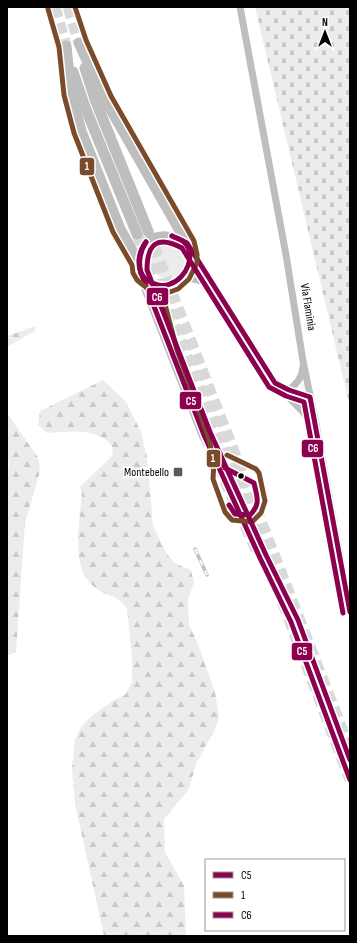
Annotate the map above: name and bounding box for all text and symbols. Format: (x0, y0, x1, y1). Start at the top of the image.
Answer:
north arrow (305, 12, 345, 52)
text: N (322, 16, 328, 29)
line badge: 1 (79, 157, 95, 176)
text: 1 (85, 160, 90, 173)
street label: Via Flaminia (297, 282, 319, 332)
line badge: C6 (146, 287, 169, 306)
text: C6 (152, 291, 162, 304)
line badge: C5 (179, 391, 202, 410)
text: C5 (186, 395, 196, 408)
line badge: C6 (301, 439, 324, 458)
text: C6 (308, 442, 318, 455)
line badge: 1 (206, 449, 221, 468)
text: 1 (211, 452, 216, 465)
place label: Montebello (124, 465, 169, 480)
marker: Montebello (172, 466, 184, 478)
unlabelled marker (236, 471, 246, 481)
line badge: C5 (291, 642, 313, 661)
text: C5 (297, 645, 307, 658)
legend (205, 859, 345, 931)
text: C5 (241, 868, 252, 883)
text: 1 (241, 888, 246, 903)
text: C6 (241, 908, 252, 923)

